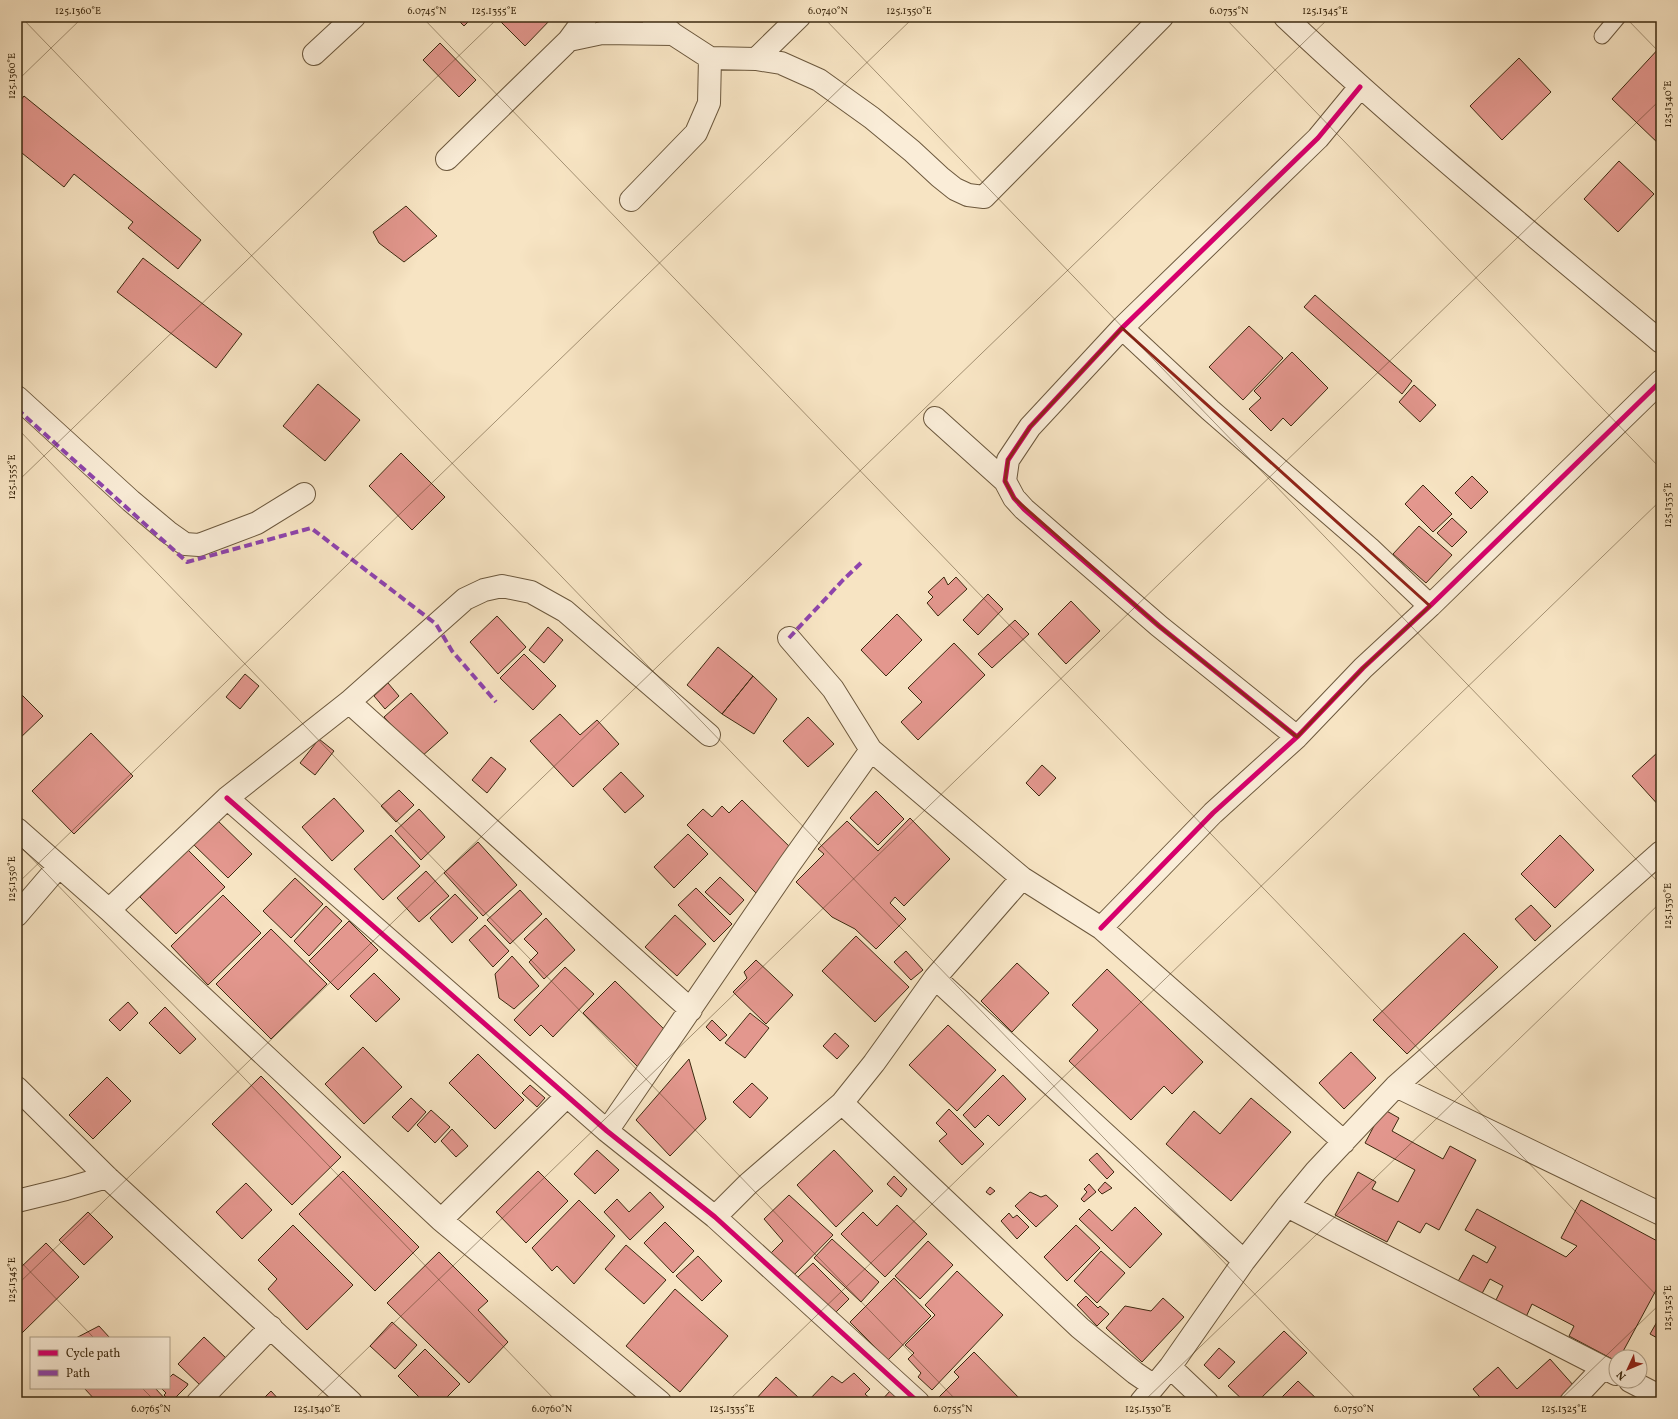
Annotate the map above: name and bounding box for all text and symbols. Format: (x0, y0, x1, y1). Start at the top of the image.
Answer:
text: 125.1360°E (55, 4, 101, 18)
text: 6.0745°N (408, 4, 447, 18)
text: 125.1355°E (472, 4, 516, 18)
text: 6.0740°N (808, 4, 849, 18)
text: 125.1350°E (886, 4, 932, 18)
text: 6.0735°N (1209, 4, 1249, 18)
text: 125.1345°E (1302, 4, 1348, 18)
text: 125.1360°E (5, 53, 19, 99)
text: 125.1340°E (1661, 81, 1675, 127)
text: 125.1355°E (5, 455, 19, 499)
text: 125.1335°E (1661, 482, 1675, 528)
text: 125.1350°E (5, 856, 19, 902)
text: 125.1330°E (1661, 883, 1675, 929)
text: 125.1345°E (5, 1257, 19, 1303)
text: 125.1325°E (1661, 1285, 1675, 1331)
legend (30, 1337, 170, 1389)
text: Cycle path (66, 1346, 121, 1362)
north arrow (1608, 1349, 1648, 1389)
text: Path (66, 1366, 90, 1382)
text: N (1614, 1367, 1630, 1383)
text: 6.0765°N (131, 1402, 171, 1416)
text: 125.1340°E (294, 1402, 340, 1416)
text: 6.0760°N (532, 1402, 573, 1416)
text: 125.1335°E (709, 1402, 755, 1416)
text: 6.0755°N (933, 1402, 973, 1416)
text: 125.1330°E (1125, 1402, 1171, 1416)
text: 6.0750°N (1334, 1402, 1375, 1416)
text: 125.1325°E (1541, 1402, 1587, 1416)

